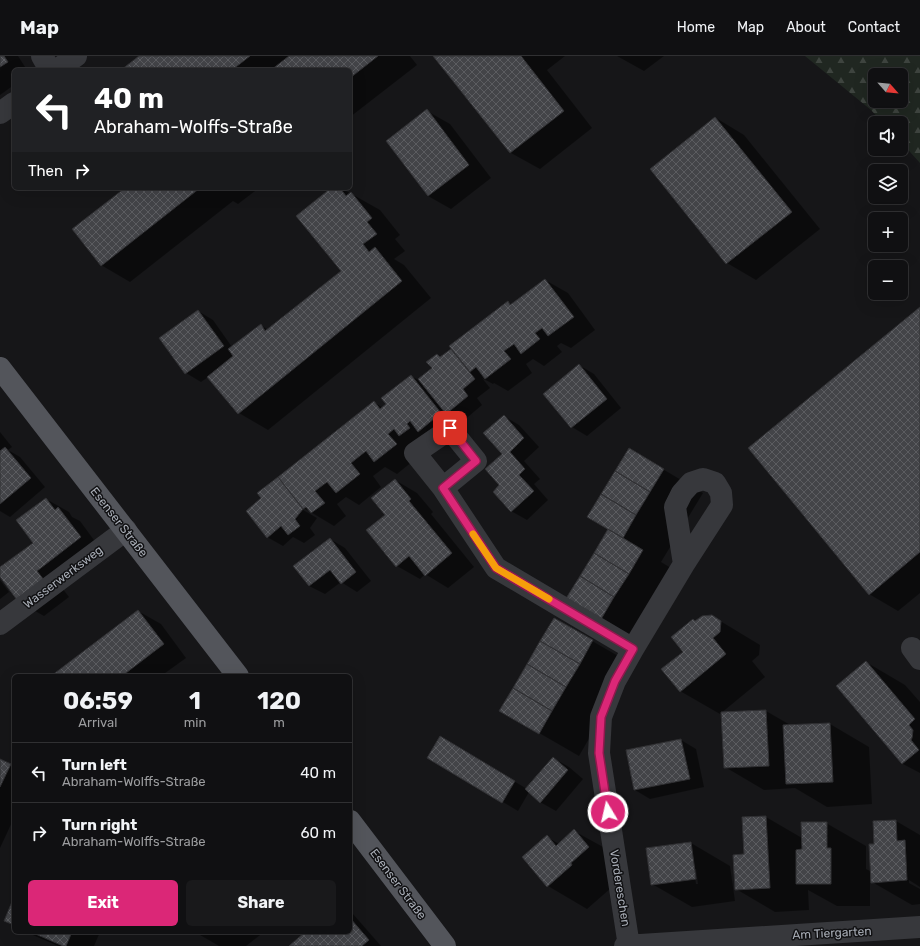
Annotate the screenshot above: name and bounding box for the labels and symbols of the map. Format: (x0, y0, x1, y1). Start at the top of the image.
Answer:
north arrow (868, 68, 908, 108)
pin (433, 411, 467, 445)
street label: Esenser Straße (87, 484, 151, 560)
street label: Wasserwerksweg (21, 543, 105, 611)
position arrow (587, 791, 629, 833)
street label: Esenser Straße (367, 846, 429, 922)
street label: Vordereschen (607, 849, 633, 927)
street label: Am Tiergarten (792, 924, 872, 942)

